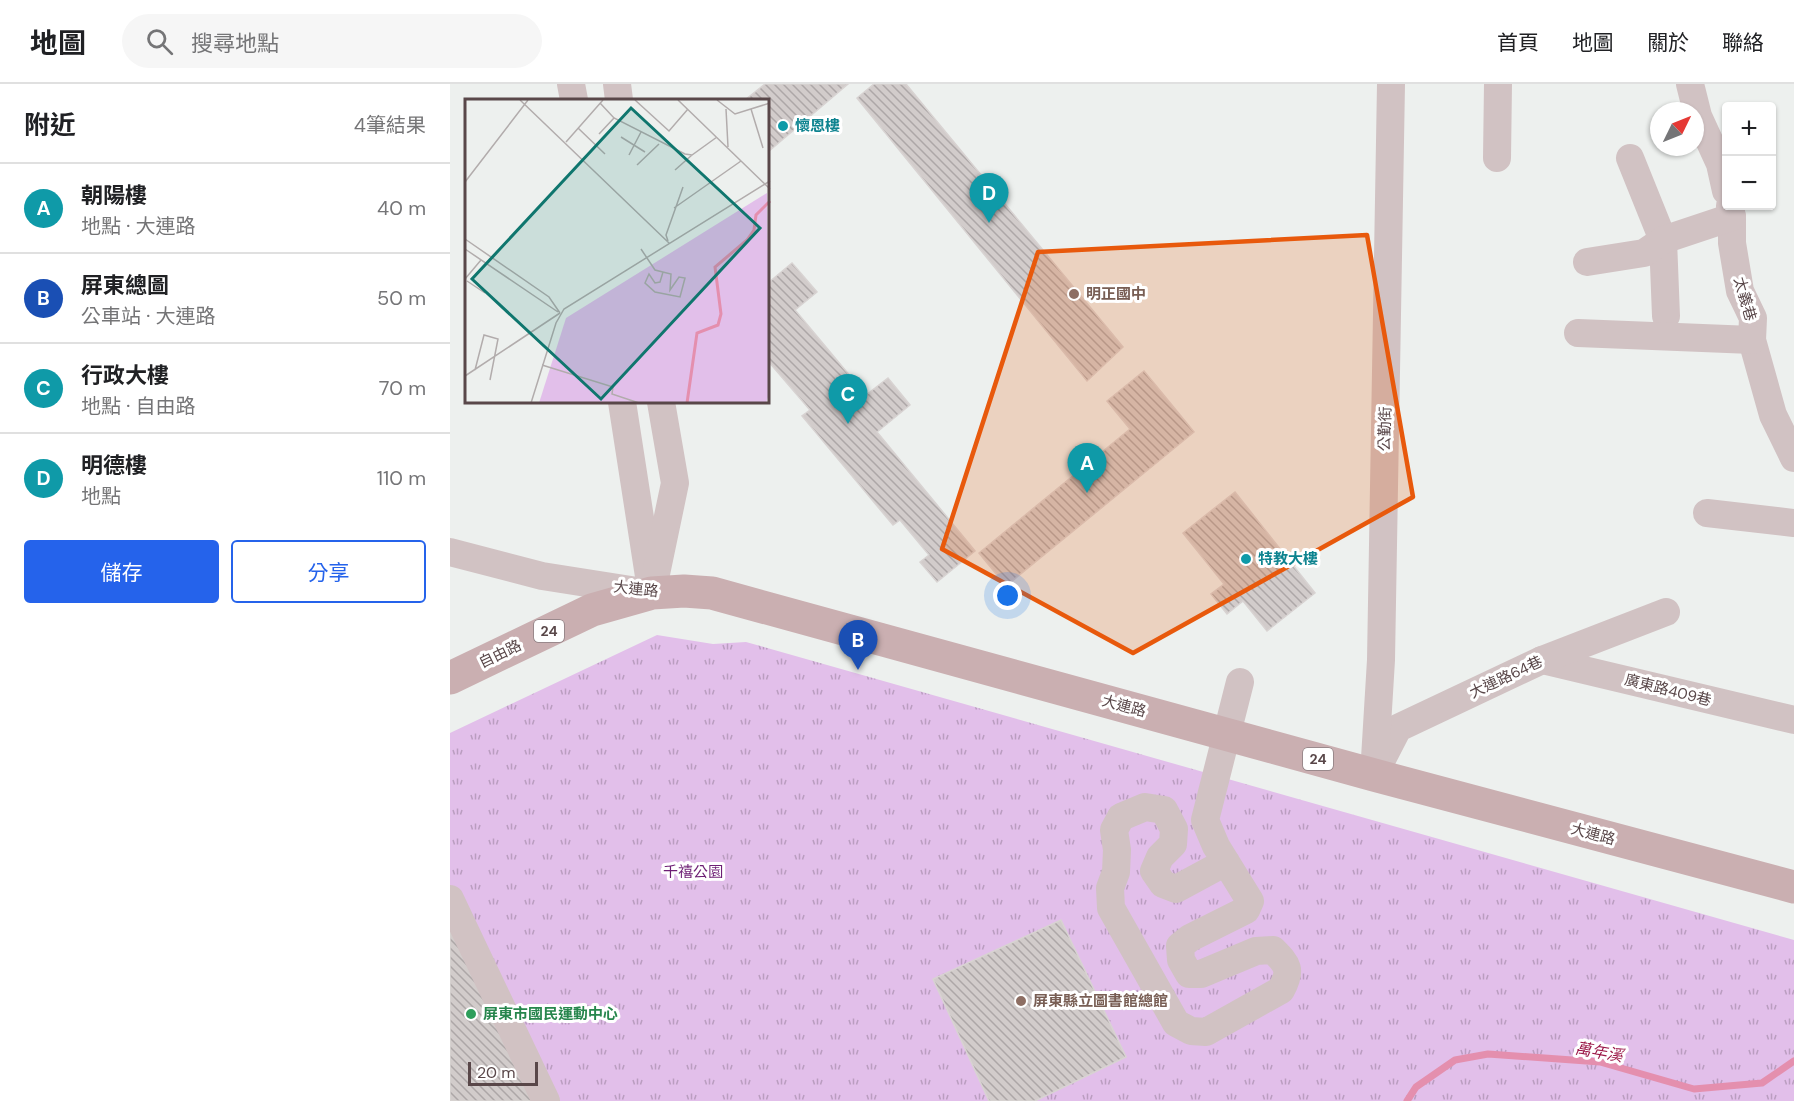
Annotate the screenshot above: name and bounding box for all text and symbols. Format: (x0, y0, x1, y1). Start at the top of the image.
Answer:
search box (122, 14, 542, 68)
text: 地圖 (30, 25, 86, 62)
icon: search (143, 25, 176, 58)
text: 搜尋地點 (191, 29, 279, 58)
text: 首頁 (1497, 29, 1539, 57)
text: 地圖 (1572, 29, 1614, 57)
text: 關於 (1647, 29, 1689, 57)
text: 聯絡 (1722, 29, 1764, 57)
inset map (465, 99, 770, 404)
north arrow (1650, 102, 1704, 156)
map controls (1722, 102, 1776, 210)
button: + (1722, 102, 1776, 156)
text: 附近 (24, 108, 76, 142)
text: 4筆結果 (354, 112, 426, 138)
place label: 懷恩樓 (795, 116, 840, 136)
marker: 懷恩樓 (776, 119, 790, 133)
button: − (1722, 156, 1776, 210)
pin: D (970, 174, 1008, 223)
text: 朝陽樓 (81, 181, 147, 210)
text: A (36, 195, 51, 221)
text: 40 m (377, 195, 426, 221)
text: 地點 · 大連路 (81, 213, 196, 239)
text: 屏東總圖 (81, 271, 169, 300)
street label: 太義巷 (1729, 275, 1761, 323)
place label: 明正國中 (1086, 284, 1146, 304)
text: B (37, 285, 50, 311)
text: 50 m (377, 285, 426, 311)
marker: 明正國中 (1067, 287, 1081, 301)
text: 公車站 · 大連路 (81, 303, 216, 329)
text: 行政大樓 (81, 361, 169, 390)
pin: C (828, 374, 868, 424)
text: C (36, 375, 51, 401)
text: 70 m (379, 375, 426, 401)
text: 地點 · 自由路 (81, 393, 196, 419)
street label: 公勤街 (1375, 406, 1395, 452)
pin: A (1068, 444, 1106, 493)
text: 明德樓 (81, 451, 147, 480)
text: D (36, 465, 51, 491)
text: 110 m (377, 465, 426, 491)
text: 地點 (81, 483, 121, 509)
button: 儲存 (24, 540, 219, 603)
button: 分享 (231, 540, 426, 603)
place label: 特教大樓 (1258, 549, 1318, 569)
marker: 特教大樓 (1239, 552, 1253, 566)
street label: 大連路 (613, 577, 659, 601)
your location (993, 581, 1022, 610)
road number: 24 (534, 620, 564, 642)
pin: B (838, 620, 878, 670)
street label: 自由路 (475, 635, 525, 673)
street label: 大連路64巷 (1466, 651, 1546, 703)
street label: 廣東路409巷 (1623, 670, 1713, 710)
street label: 大連路 (1100, 691, 1148, 721)
road number: 24 (1303, 748, 1333, 770)
street label: 大連路 (1569, 819, 1617, 849)
park label: 千禧公園 (663, 862, 723, 882)
place label: 屏東縣立圖書館總館 (1033, 991, 1168, 1011)
marker: 屏東縣立圖書館總館 (1014, 994, 1028, 1008)
place label: 屏東市國民運動中心 (483, 1004, 618, 1024)
marker: 屏東市國民運動中心 (464, 1007, 478, 1021)
water label: 萬年溪 (1574, 1037, 1626, 1067)
scale bar (468, 1059, 538, 1086)
text: 20 m (477, 1062, 516, 1083)

